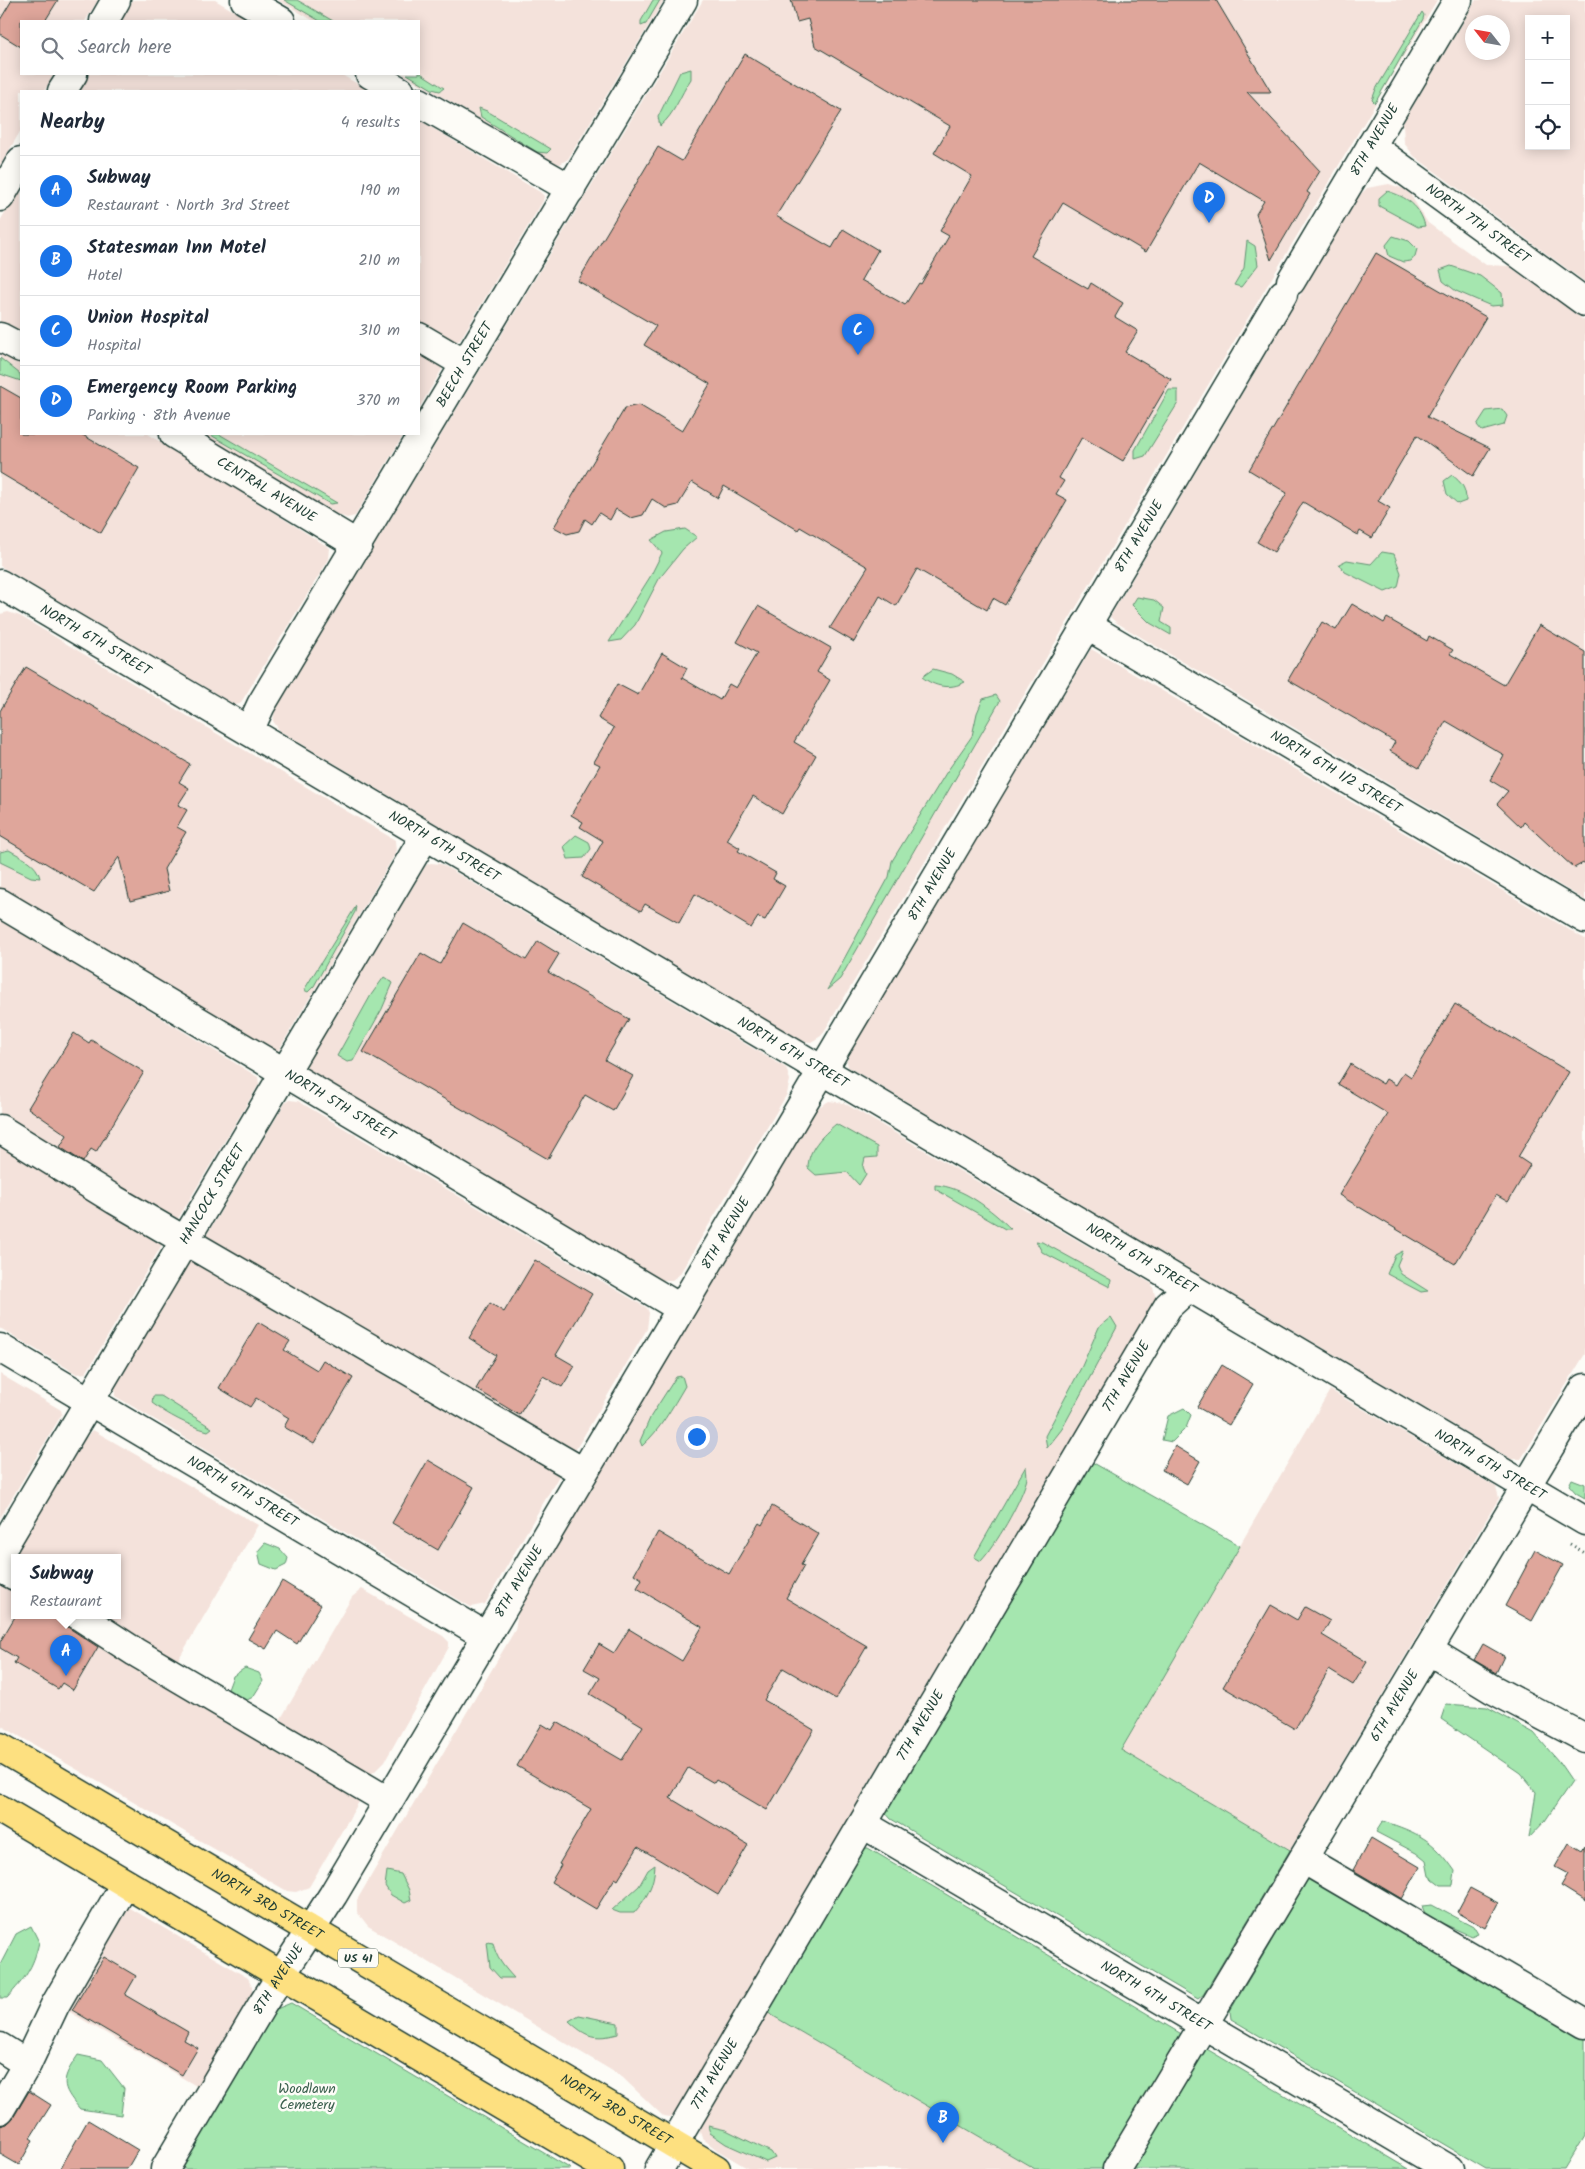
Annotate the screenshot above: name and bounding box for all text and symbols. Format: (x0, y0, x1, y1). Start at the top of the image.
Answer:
north arrow (1465, 15, 1510, 60)
map controls (1525, 15, 1570, 150)
button: + (1525, 15, 1570, 60)
search box (20, 20, 420, 75)
text: Search here (78, 33, 172, 63)
icon: search (38, 34, 66, 62)
button: − (1525, 60, 1570, 105)
street label: 8TH AVENUE (1345, 99, 1405, 181)
button: locate (1525, 105, 1570, 150)
text: Nearby (40, 106, 105, 139)
text: 4 results (341, 110, 400, 135)
text: Subway (87, 163, 151, 193)
text: A (51, 178, 61, 203)
text: 190 m (360, 178, 400, 203)
street label: NORTH 7TH STREET (1421, 178, 1536, 270)
pin: D (1193, 182, 1225, 223)
text: Restaurant · North 3rd Street (87, 193, 290, 218)
text: Statesman Inn Motel (87, 233, 266, 263)
text: B (51, 248, 61, 273)
text: 210 m (359, 248, 400, 273)
text: Hotel (87, 263, 122, 288)
text: Union Hospital (87, 303, 209, 333)
pin: C (842, 314, 874, 355)
street label: BEECH STREET (431, 317, 499, 412)
text: C (51, 318, 61, 343)
text: 310 m (359, 318, 400, 343)
text: Hospital (87, 333, 141, 358)
text: Emergency Room Parking (87, 373, 297, 403)
text: D (51, 388, 61, 413)
text: 370 m (356, 388, 400, 413)
text: Parking · 8th Avenue (87, 403, 230, 428)
street label: CENTRAL AVENUE (212, 451, 322, 529)
street label: 8TH AVENUE (1109, 495, 1170, 577)
street label: NORTH 6TH STREET (36, 599, 157, 683)
street label: NORTH 6TH 1/2 STREET (1266, 725, 1407, 820)
street label: NORTH 6TH STREET (384, 805, 505, 889)
street label: 8TH AVENUE (902, 844, 963, 925)
street label: NORTH 6TH STREET (733, 1011, 854, 1095)
street label: NORTH 5TH STREET (281, 1064, 401, 1148)
street label: HANCOCK STREET (174, 1138, 252, 1249)
street label: 8TH AVENUE (696, 1192, 756, 1274)
street label: NORTH 6TH STREET (1082, 1217, 1203, 1301)
street label: 7TH AVENUE (1097, 1336, 1156, 1416)
street label: NORTH 6TH STREET (1430, 1423, 1551, 1507)
your location (684, 1424, 710, 1450)
street label: NORTH 4TH STREET (183, 1450, 304, 1534)
street label: 8TH AVENUE (489, 1540, 550, 1622)
popup (11, 1554, 121, 1619)
text: Subway (30, 1559, 93, 1589)
text: Restaurant (30, 1589, 102, 1614)
pin: A (50, 1635, 82, 1676)
street label: 6TH AVENUE (1364, 1665, 1425, 1746)
street label: 7TH AVENUE (891, 1685, 951, 1765)
street label: NORTH 3RD STREET (207, 1863, 329, 1947)
street label: 8TH AVENUE (247, 1939, 310, 2019)
road number: US 41 (338, 1949, 378, 1968)
street label: NORTH 4TH STREET (1096, 1955, 1217, 2039)
street label: 7TH AVENUE (685, 2034, 745, 2114)
street label: NORTH 3RD STREET (556, 2068, 677, 2152)
park label: Woodlawn Cemetery (278, 2078, 336, 2116)
pin: B (927, 2102, 959, 2143)

